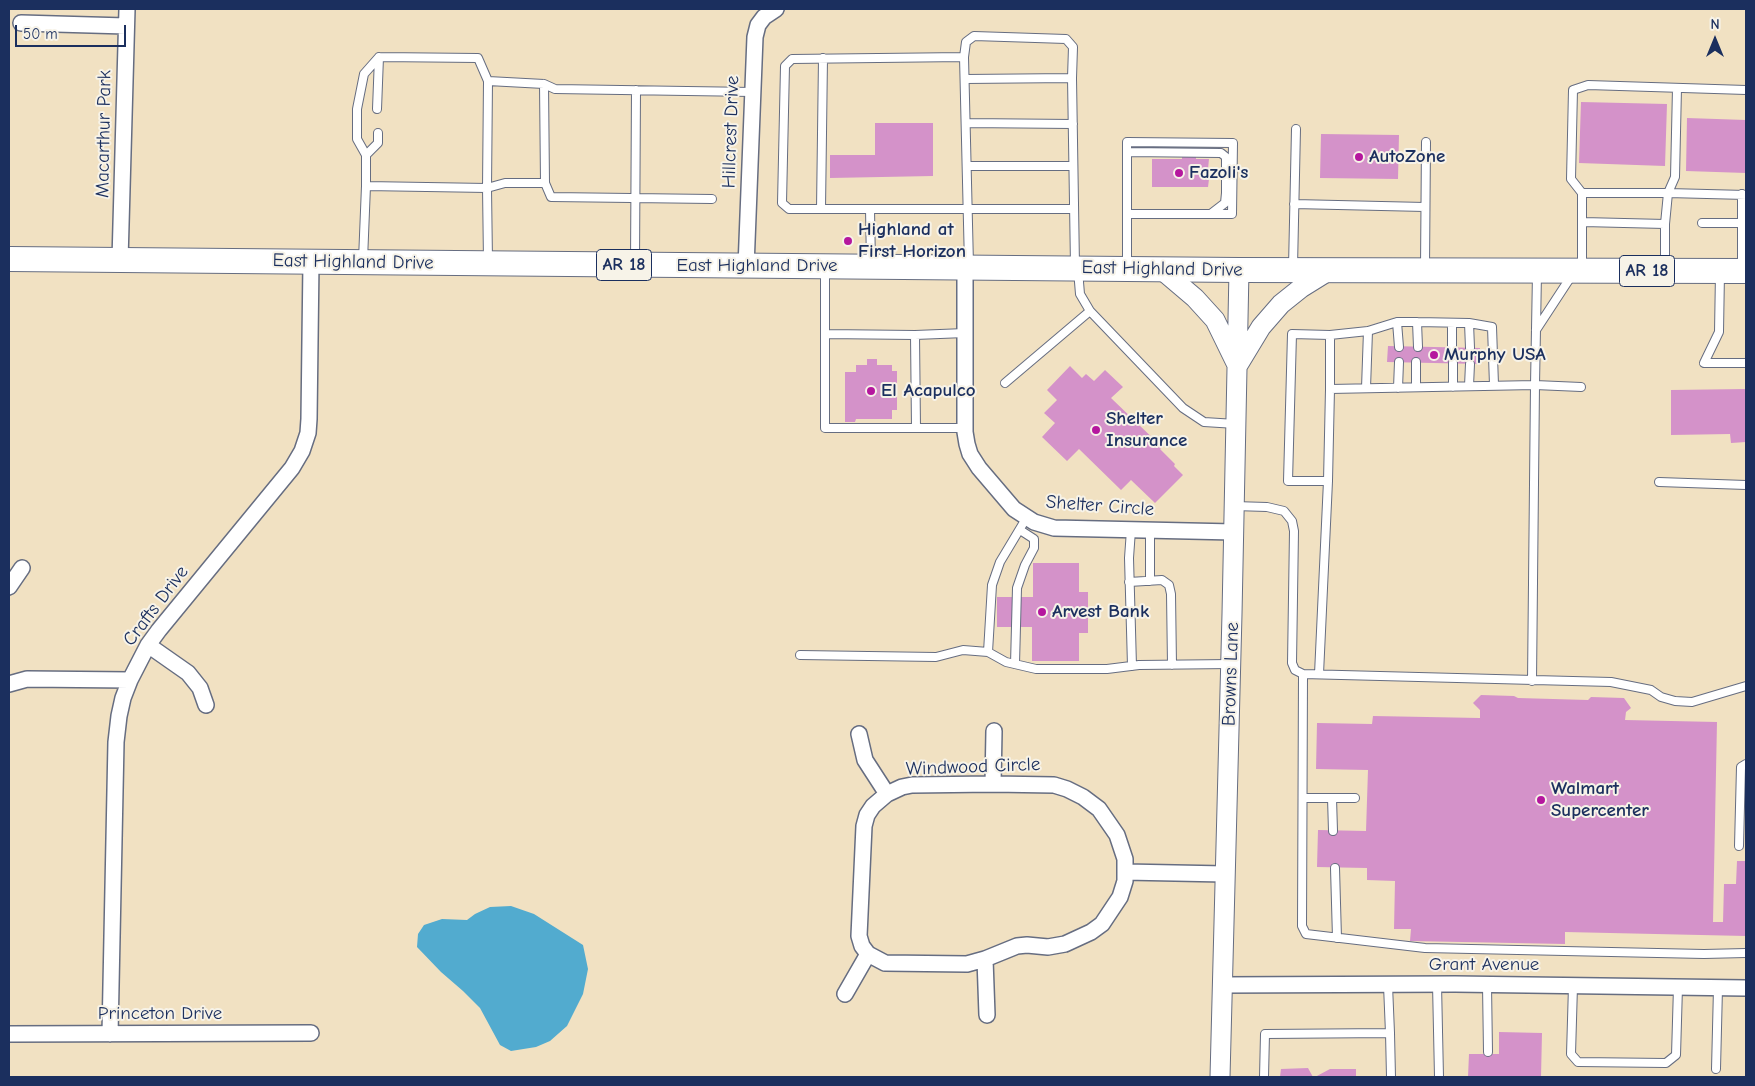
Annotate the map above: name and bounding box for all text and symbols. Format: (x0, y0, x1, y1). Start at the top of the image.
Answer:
scale bar (18, 15, 129, 47)
north arrow (1690, 15, 1740, 65)
text: N (1710, 16, 1720, 33)
text: 50 m (23, 25, 58, 43)
street label: Macarthur Park (91, 70, 117, 198)
street label: Hillcrest Drive (718, 75, 744, 189)
place label: AutoZone (1369, 146, 1445, 168)
marker: AutoZone (1353, 151, 1365, 163)
place label: Fazoli's (1189, 162, 1248, 184)
marker: Fazoli's (1173, 167, 1185, 179)
place label: Highland at First Horizon (858, 219, 966, 263)
marker: Highland at First Horizon (842, 235, 854, 247)
street label: East Highland Drive (272, 249, 434, 275)
road number: AR 18 (596, 250, 652, 280)
street label: East Highland Drive (676, 255, 838, 277)
street label: East Highland Drive (1081, 256, 1243, 282)
road number: AR 18 (1620, 256, 1674, 286)
place label: Murphy USA (1444, 344, 1546, 366)
marker: Murphy USA (1428, 349, 1440, 361)
place label: El Acapulco (881, 380, 976, 402)
marker: El Acapulco (865, 385, 877, 397)
place label: Shelter Insurance (1106, 408, 1187, 452)
marker: Shelter Insurance (1090, 424, 1102, 436)
street label: Shelter Circle (1045, 491, 1155, 521)
street label: Crafts Drive (118, 561, 194, 651)
place label: Arvest Bank (1052, 601, 1149, 623)
marker: Arvest Bank (1036, 606, 1048, 618)
street label: Browns Lane (1218, 622, 1244, 726)
street label: Windwood Circle (905, 753, 1041, 781)
place label: Walmart Supercenter (1551, 778, 1649, 822)
marker: Walmart Supercenter (1535, 794, 1547, 806)
street label: Grant Avenue (1429, 954, 1539, 976)
street label: Princeton Drive (98, 1003, 222, 1025)

